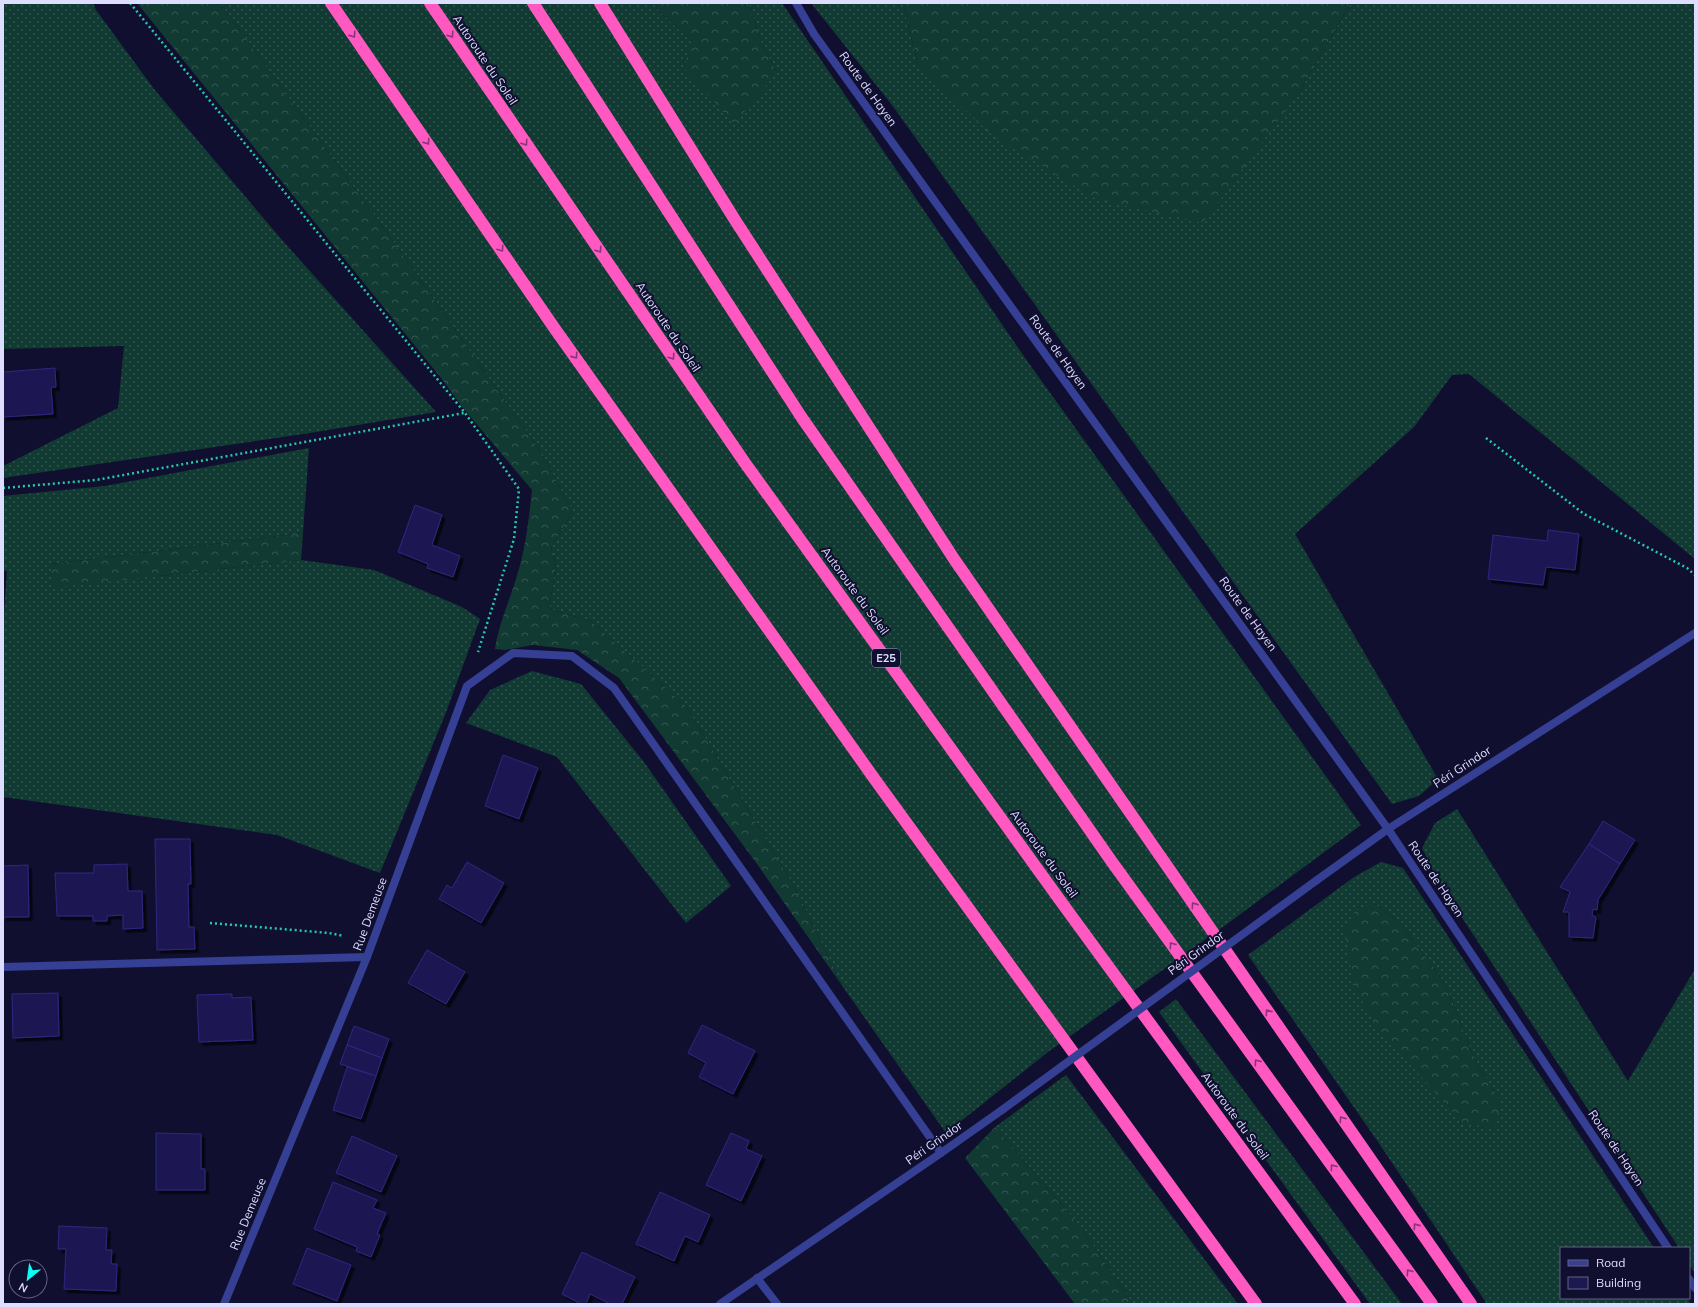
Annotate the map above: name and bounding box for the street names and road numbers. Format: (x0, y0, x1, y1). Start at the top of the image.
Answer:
street label: Autoroute du Soleil (450, 12, 521, 108)
street label: Route de Hayen (836, 48, 901, 129)
street label: Autoroute du Soleil (633, 279, 704, 375)
street label: Route de Hayen (1026, 311, 1091, 392)
street label: Autoroute du Soleil (818, 544, 892, 638)
street label: Route de Hayen (1216, 573, 1281, 654)
road number: E25 (872, 649, 900, 667)
street label: Péri Grindor (1430, 742, 1494, 791)
street label: Autoroute du Soleil (1007, 807, 1081, 901)
street label: Route de Hayen (1405, 838, 1467, 920)
street label: Rue Demeuse (349, 875, 390, 953)
street label: Péri Grindor (1165, 927, 1227, 978)
street label: Autoroute du Soleil (1198, 1069, 1272, 1163)
street label: Route de Hayen (1585, 1107, 1647, 1189)
street label: Péri Grindor (902, 1117, 966, 1168)
street label: Rue Demeuse (226, 1175, 269, 1252)

